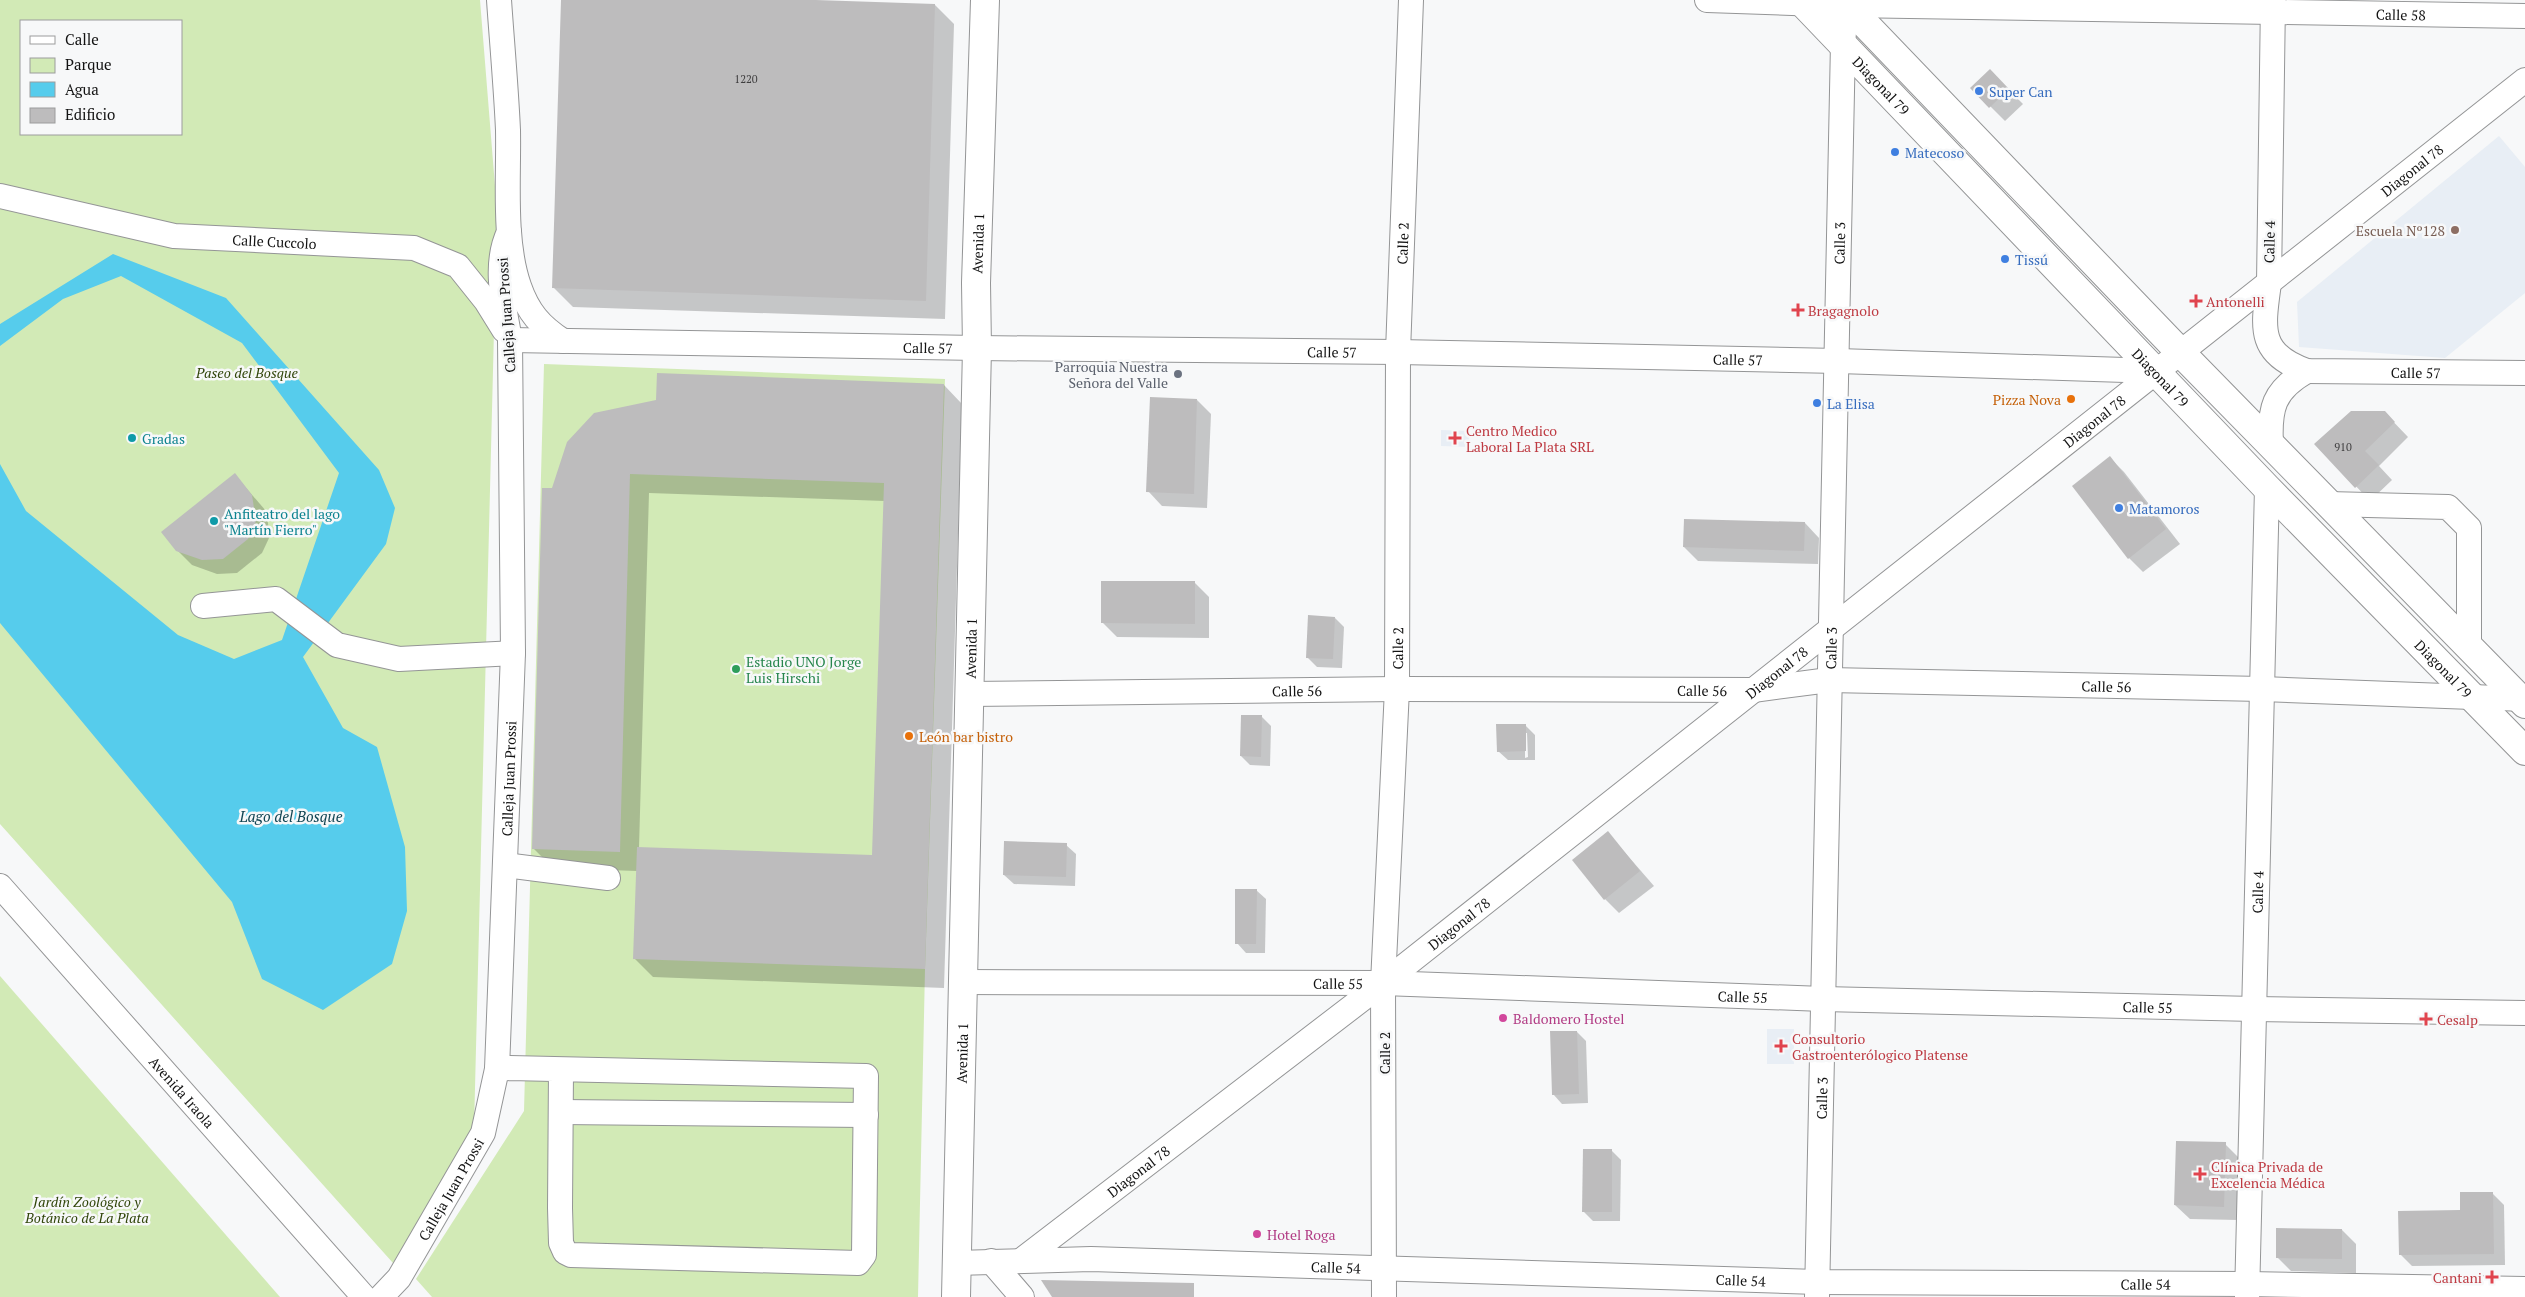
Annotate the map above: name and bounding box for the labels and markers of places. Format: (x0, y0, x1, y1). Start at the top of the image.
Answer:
place label: Super Can (1989, 82, 2053, 101)
marker: Super Can (1973, 85, 1985, 97)
place label: Matecoso (1905, 143, 1965, 162)
marker: Matecoso (1889, 146, 1901, 158)
place label: Escuela Nº128 (2356, 221, 2445, 240)
marker: Escuela Nº128 (2449, 224, 2461, 236)
place label: Tissú (2015, 250, 2048, 269)
marker: Tissú (1999, 253, 2011, 265)
place label: Antonelli (2206, 292, 2265, 311)
marker: Antonelli (2190, 295, 2202, 307)
place label: Bragagnolo (1808, 301, 1879, 320)
marker: Bragagnolo (1792, 304, 1804, 316)
place label: Parroquia Nuestra Señora del Valle (1055, 357, 1168, 392)
marker: Parroquia Nuestra Señora del Valle (1172, 368, 1184, 380)
place label: Pizza Nova (1993, 390, 2061, 409)
marker: Pizza Nova (2065, 393, 2077, 405)
place label: La Elisa (1827, 394, 1875, 413)
marker: La Elisa (1811, 397, 1823, 409)
place label: Centro Medico Laboral La Plata SRL (1466, 421, 1594, 456)
place label: Gradas (142, 429, 185, 448)
marker: Centro Medico Laboral La Plata SRL (1448, 431, 1462, 445)
marker: Gradas (126, 432, 138, 444)
place label: Matamoros (2129, 499, 2199, 518)
marker: Matamoros (2113, 502, 2125, 514)
place label: Anfiteatro del lago "Martín Fierro" (224, 504, 340, 539)
marker: Anfiteatro del lago "Martín Fierro" (208, 515, 220, 527)
place label: Estadio UNO Jorge Luis Hirschi (746, 652, 861, 687)
marker: Estadio UNO Jorge Luis Hirschi (730, 663, 742, 675)
place label: León bar bistro (919, 727, 1013, 746)
marker: León bar bistro (903, 730, 915, 742)
place label: Baldomero Hostel (1513, 1009, 1625, 1028)
place label: Cesalp (2437, 1010, 2478, 1029)
marker: Baldomero Hostel (1497, 1012, 1509, 1024)
marker: Cesalp (2419, 1012, 2433, 1026)
place label: Consultorio Gastroenterólogico Platense (1792, 1029, 1968, 1064)
marker: Consultorio Gastroenterólogico Platense (1774, 1039, 1788, 1053)
place label: Clínica Privada de Excelencia Médica (2211, 1157, 2325, 1192)
marker: Clínica Privada de Excelencia Médica (2193, 1167, 2207, 1181)
place label: Hotel Roga (1267, 1225, 1335, 1244)
marker: Hotel Roga (1251, 1228, 1263, 1240)
place label: Cantani (2433, 1268, 2482, 1287)
marker: Cantani (2486, 1271, 2498, 1283)

